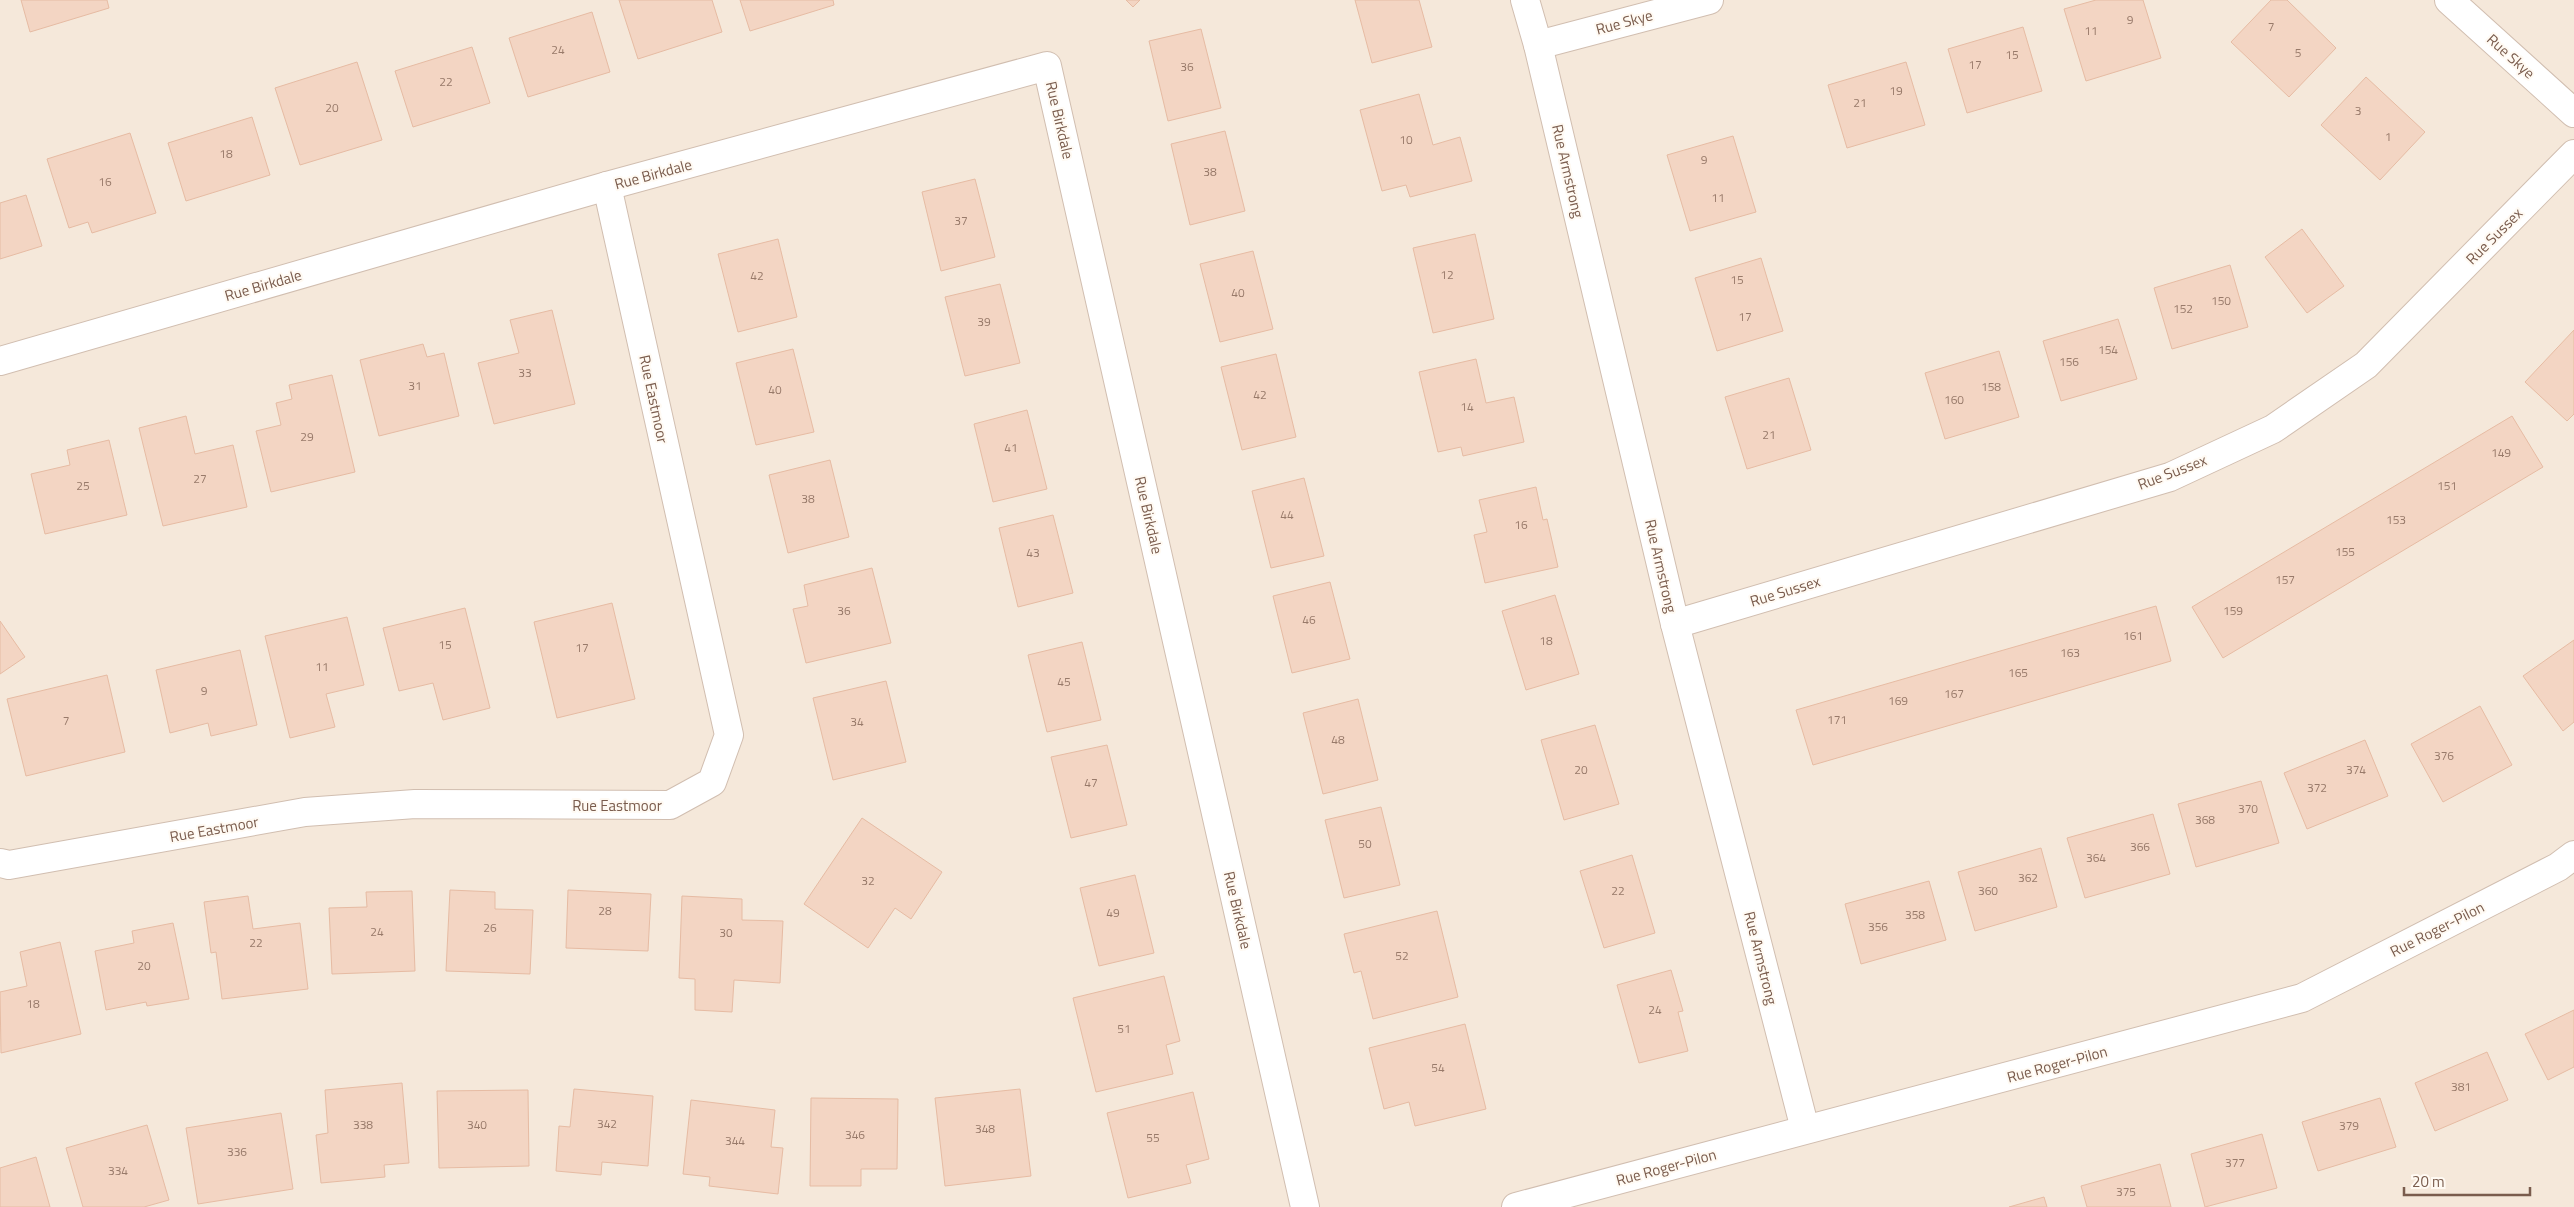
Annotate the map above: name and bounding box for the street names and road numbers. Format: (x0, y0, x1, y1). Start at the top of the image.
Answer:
street label: Rue Skye (1593, 3, 1655, 41)
street label: Rue Skye (2482, 28, 2540, 84)
street label: Rue Birkdale (1040, 79, 1080, 161)
street label: Rue Armstrong (1546, 122, 1590, 220)
street label: Rue Birkdale (612, 153, 694, 195)
street label: Rue Sussex (2460, 202, 2528, 270)
street label: Rue Birkdale (222, 263, 304, 307)
street label: Rue Eastmoor (633, 353, 675, 445)
street label: Rue Sussex (2134, 448, 2210, 496)
street label: Rue Birkdale (1129, 474, 1169, 556)
street label: Rue Armstrong (1639, 517, 1683, 615)
street label: Rue Sussex (1747, 569, 1823, 613)
street label: Rue Eastmoor (572, 794, 662, 817)
street label: Rue Eastmoor (168, 810, 260, 848)
street label: Rue Birkdale (1218, 869, 1258, 951)
street label: Rue Roger-Pilon (2386, 895, 2488, 963)
street label: Rue Armstrong (1738, 909, 1784, 1007)
street label: Rue Roger-Pilon (2004, 1040, 2110, 1088)
street label: Rue Roger-Pilon (1613, 1143, 1719, 1191)

